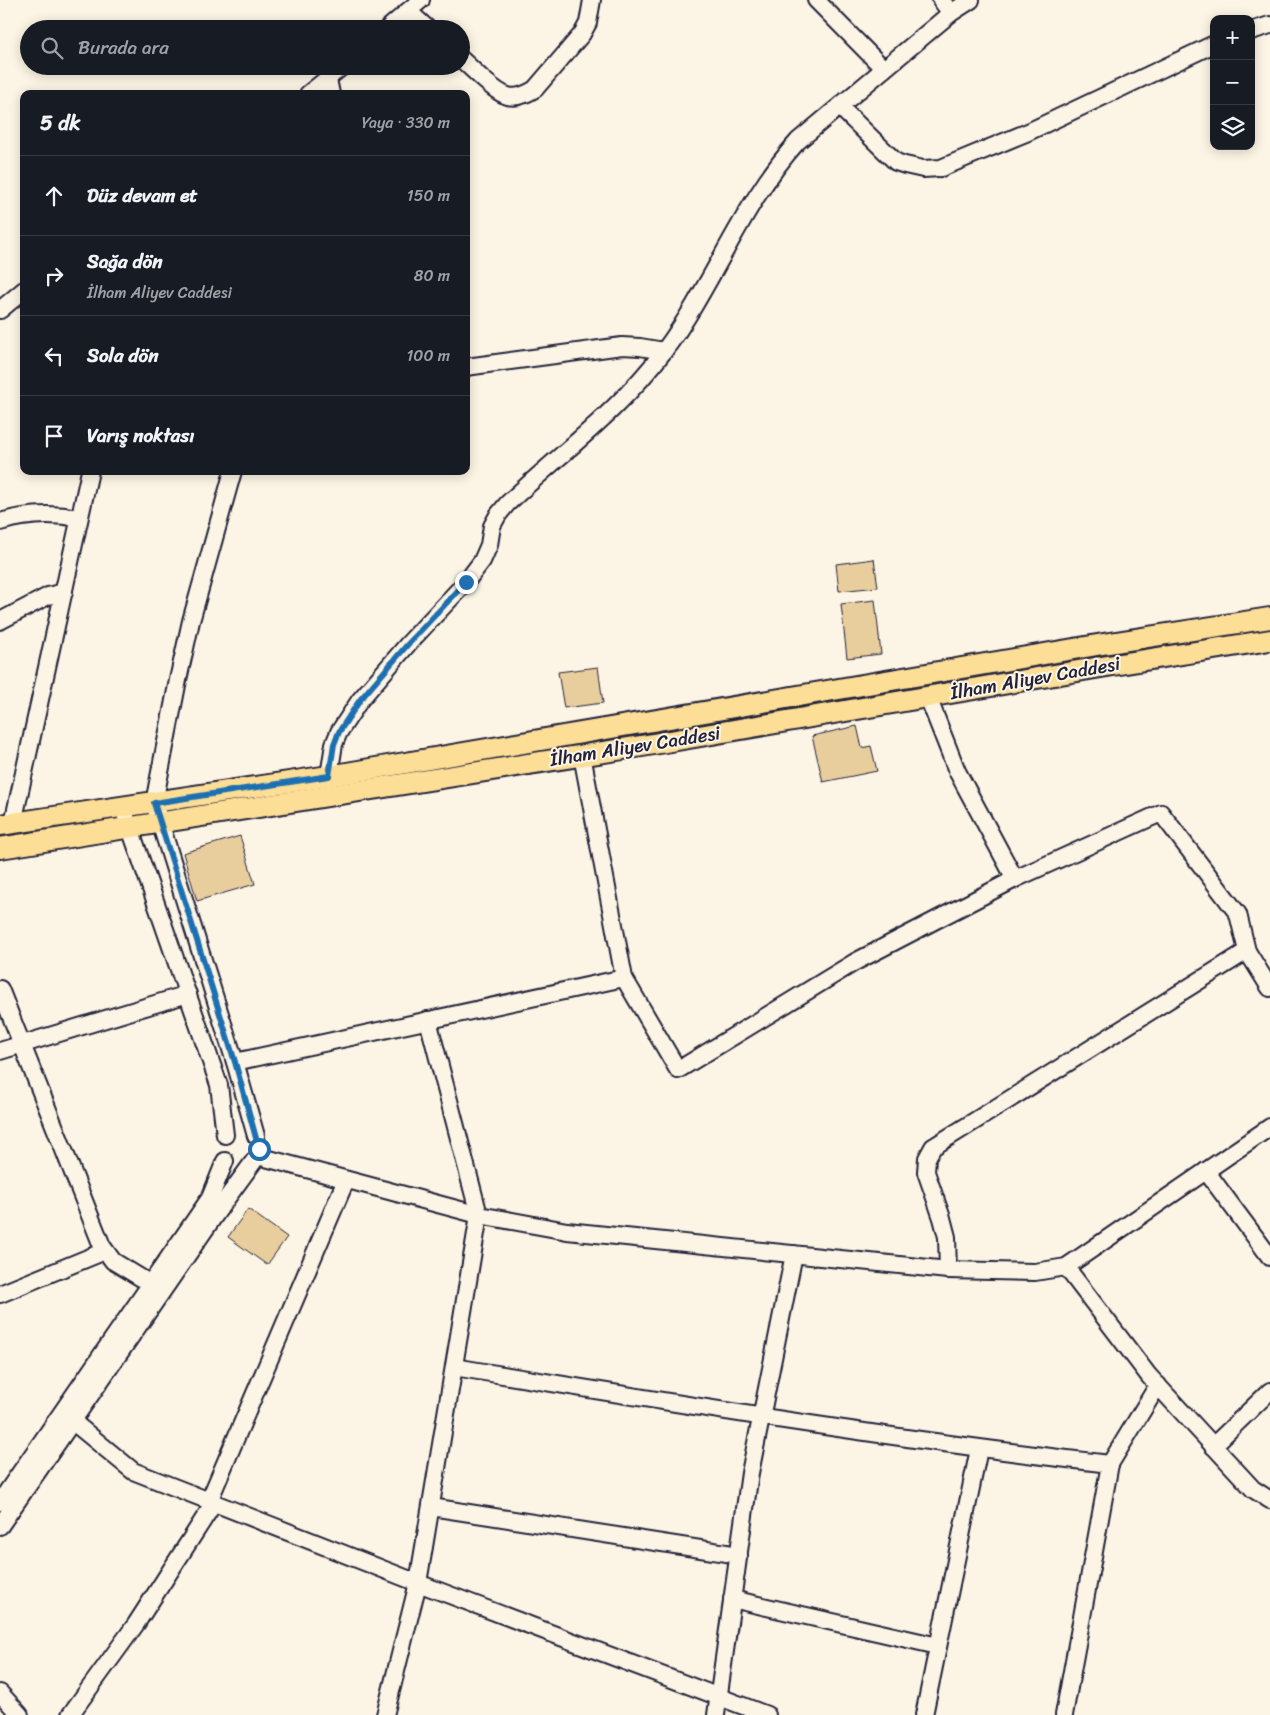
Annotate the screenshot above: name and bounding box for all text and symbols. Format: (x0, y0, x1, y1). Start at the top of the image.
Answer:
map controls (1210, 15, 1255, 150)
button: + (1210, 15, 1255, 60)
search box (20, 20, 470, 75)
text: Burada ara (78, 31, 169, 64)
icon: search (38, 34, 66, 62)
button: − (1210, 60, 1255, 105)
text: 5 dk (40, 104, 81, 142)
button: layers (1210, 105, 1255, 150)
text: Yaya · 330 m (362, 108, 450, 137)
text: Düz devam et (87, 179, 198, 212)
text: 150 m (407, 181, 450, 210)
icon: ahead (40, 182, 68, 210)
text: Sağa dön (87, 245, 162, 278)
text: 80 m (414, 261, 450, 290)
icon: right (40, 262, 68, 290)
text: İlham Aliyev Caddesi (87, 278, 232, 307)
text: Sola dön (87, 339, 158, 372)
text: 100 m (406, 341, 450, 370)
icon: left (40, 342, 68, 370)
text: Varış noktası (87, 419, 194, 452)
icon: arrive (40, 422, 68, 450)
route end (455, 571, 478, 594)
street label: İlham Aliyev Caddesi (946, 647, 1123, 709)
street label: İlham Aliyev Caddesi (546, 716, 723, 776)
route start (248, 1138, 271, 1161)

